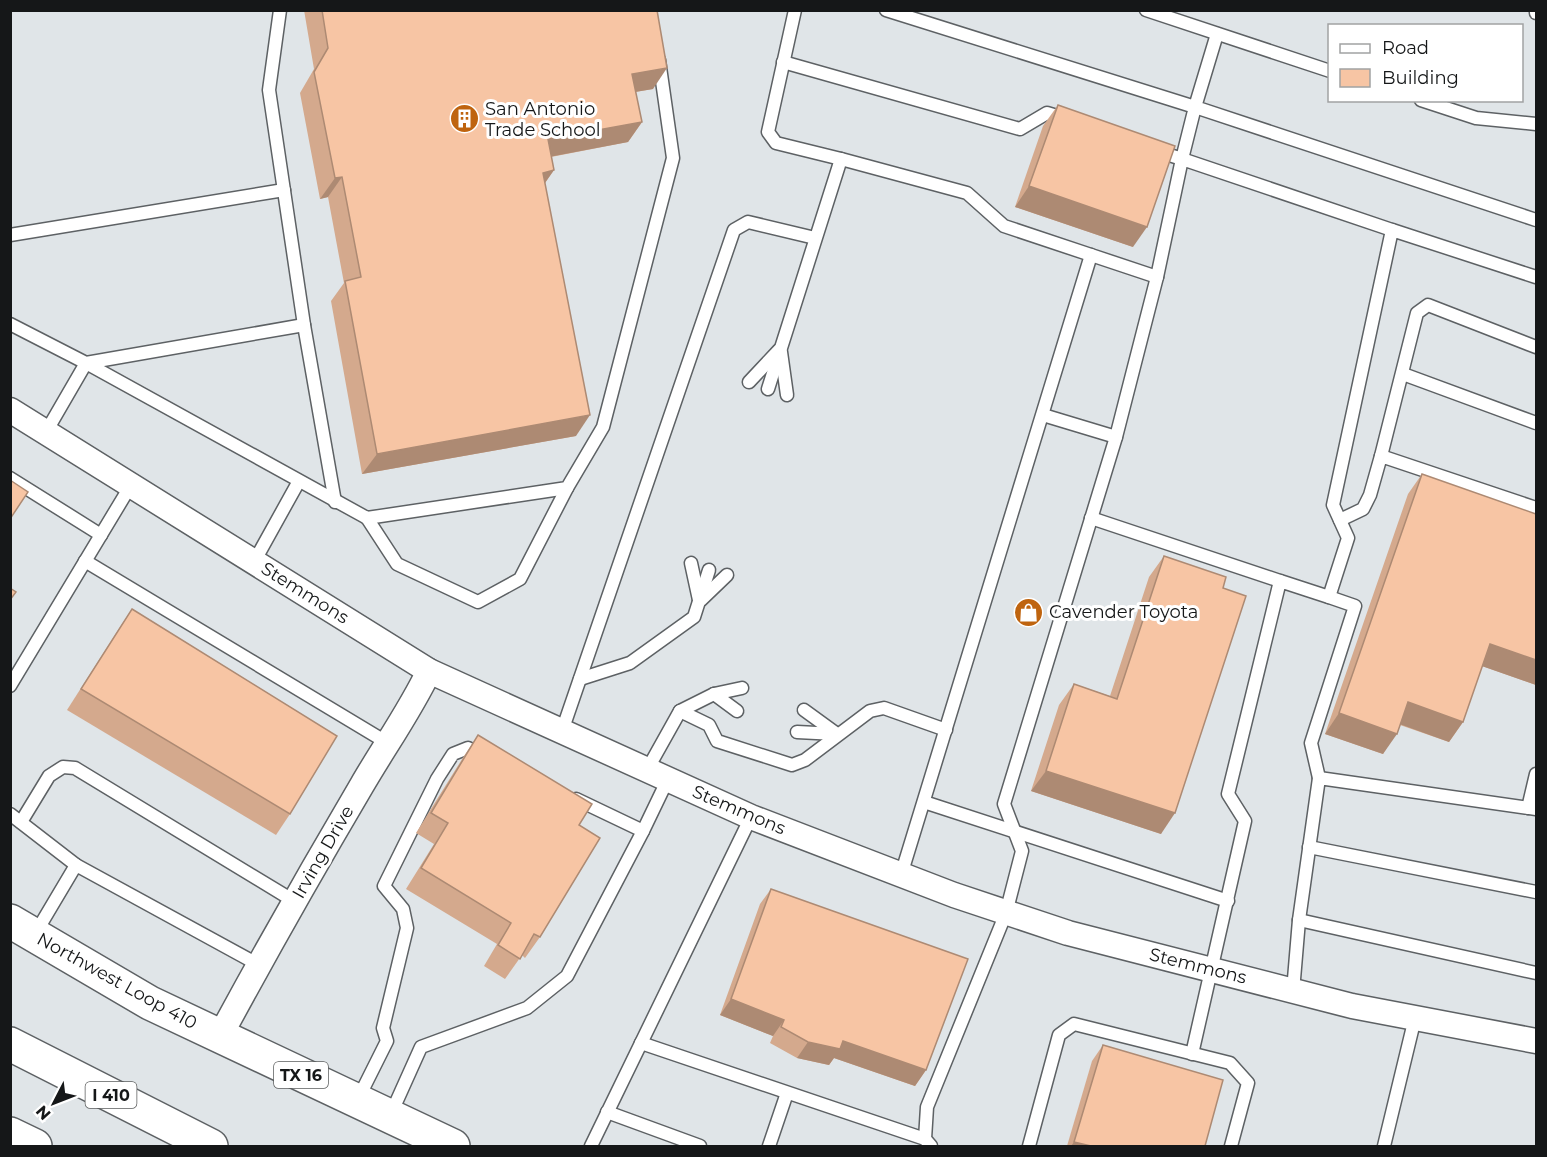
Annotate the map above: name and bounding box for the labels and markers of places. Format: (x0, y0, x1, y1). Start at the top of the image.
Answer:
place label: San Antonio Trade School (485, 98, 601, 141)
building icon: San Antonio Trade School (448, 103, 480, 135)
shop icon: Cavender Toyota (1012, 596, 1044, 628)
place label: Cavender Toyota (1049, 601, 1198, 623)

